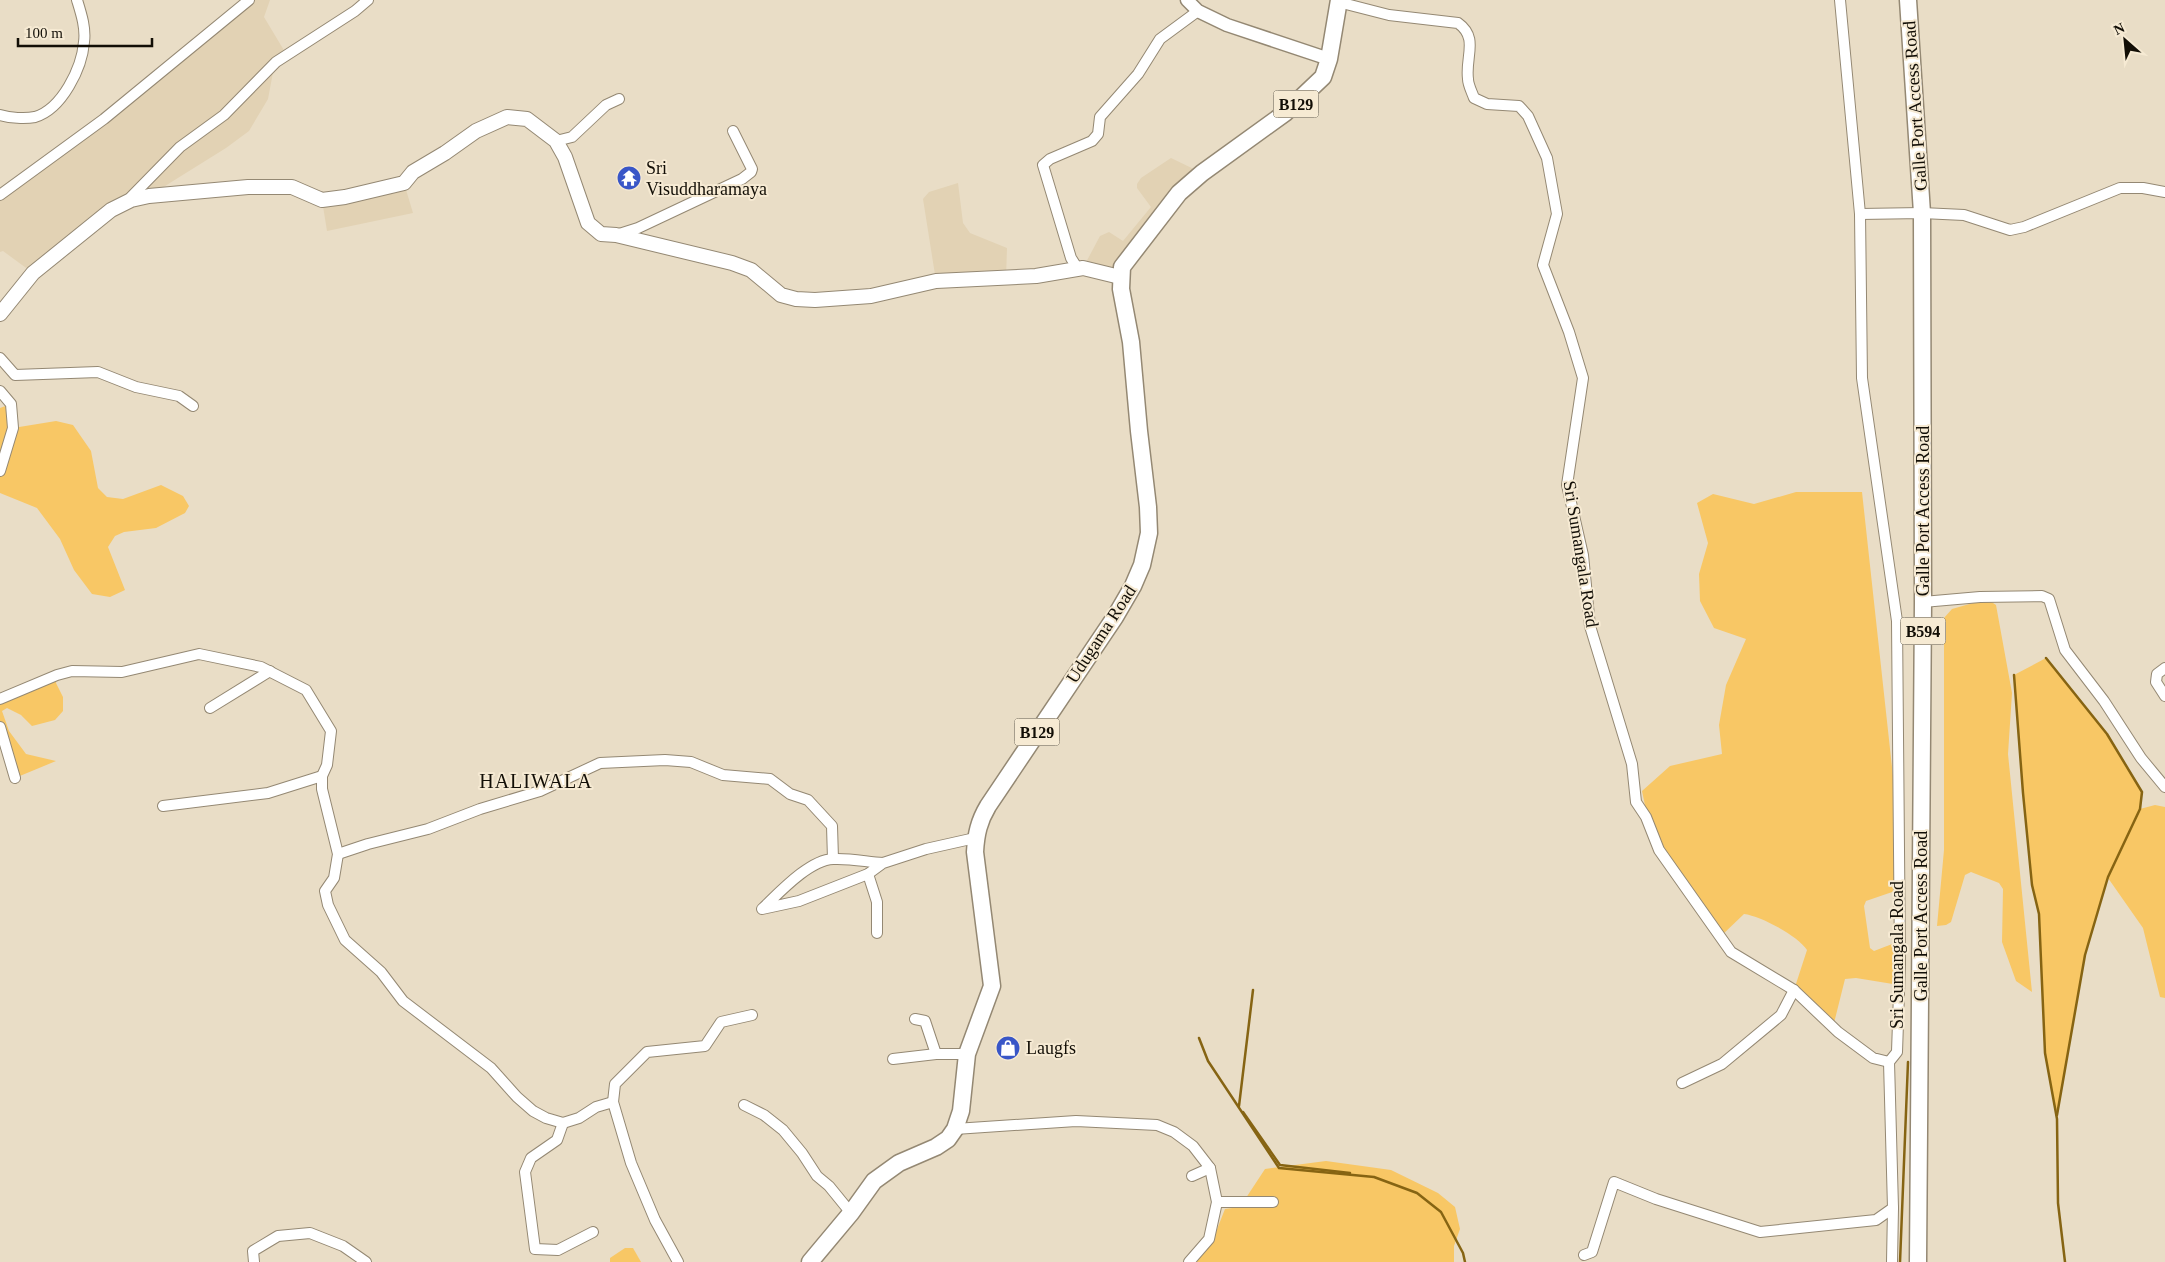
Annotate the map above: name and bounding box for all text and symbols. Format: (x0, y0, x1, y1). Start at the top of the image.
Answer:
scale bar (18, 15, 151, 47)
north arrow (2100, 15, 2150, 65)
street label: Galle Port Access Road (1899, 20, 1931, 192)
text: N (2111, 20, 2127, 38)
text: 100 m (25, 25, 63, 41)
road number: B129 (1274, 90, 1318, 118)
place label: Sri Visuddharamaya (646, 158, 767, 199)
temple icon: Sri Visuddharamaya (616, 165, 642, 191)
street label: Galle Port Access Road (1913, 426, 1933, 596)
street label: Sri Sumangala Road (1560, 479, 1602, 629)
street label: Udugama Road (1062, 581, 1140, 687)
road number: B594 (1900, 618, 1946, 644)
road number: B129 (1014, 719, 1060, 746)
district label: HALIWALA (479, 770, 593, 792)
street label: Galle Port Access Road (1911, 831, 1931, 1001)
street label: Sri Sumangala Road (1887, 881, 1907, 1029)
shop icon: Laugfs (995, 1035, 1021, 1061)
place label: Laugfs (1026, 1038, 1076, 1058)

